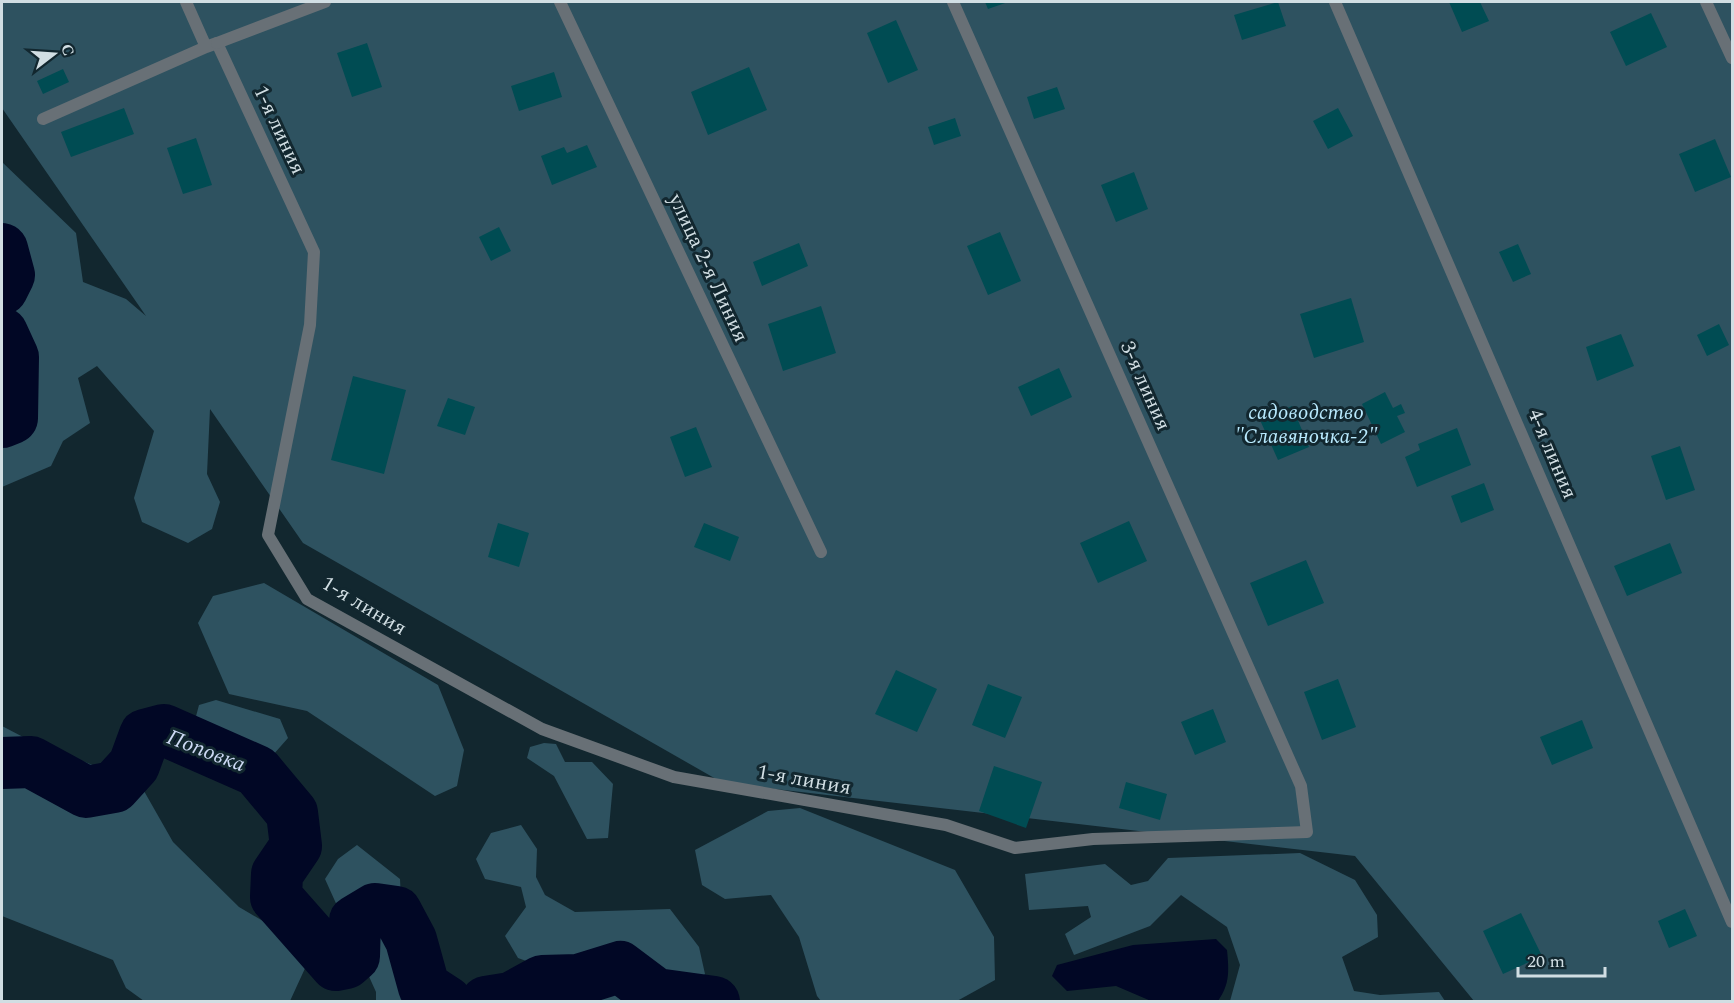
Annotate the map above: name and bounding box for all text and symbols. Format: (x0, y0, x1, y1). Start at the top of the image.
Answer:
north arrow (24, 24, 84, 84)
text: С (54, 41, 81, 59)
street label: 1-я линия (244, 80, 314, 180)
street label: улица 2-я Линия (659, 187, 756, 348)
street label: 3-я линия (1111, 336, 1179, 436)
park label: садоводство "Славяночка-2" (1235, 397, 1378, 453)
street label: 4-я линия (1519, 404, 1585, 504)
street label: 1-я линия (315, 568, 413, 644)
water label: Поповка (162, 721, 250, 781)
street label: 1-я линия (754, 756, 854, 804)
scale bar (1518, 940, 1605, 978)
text: 20 m (1527, 948, 1565, 975)

